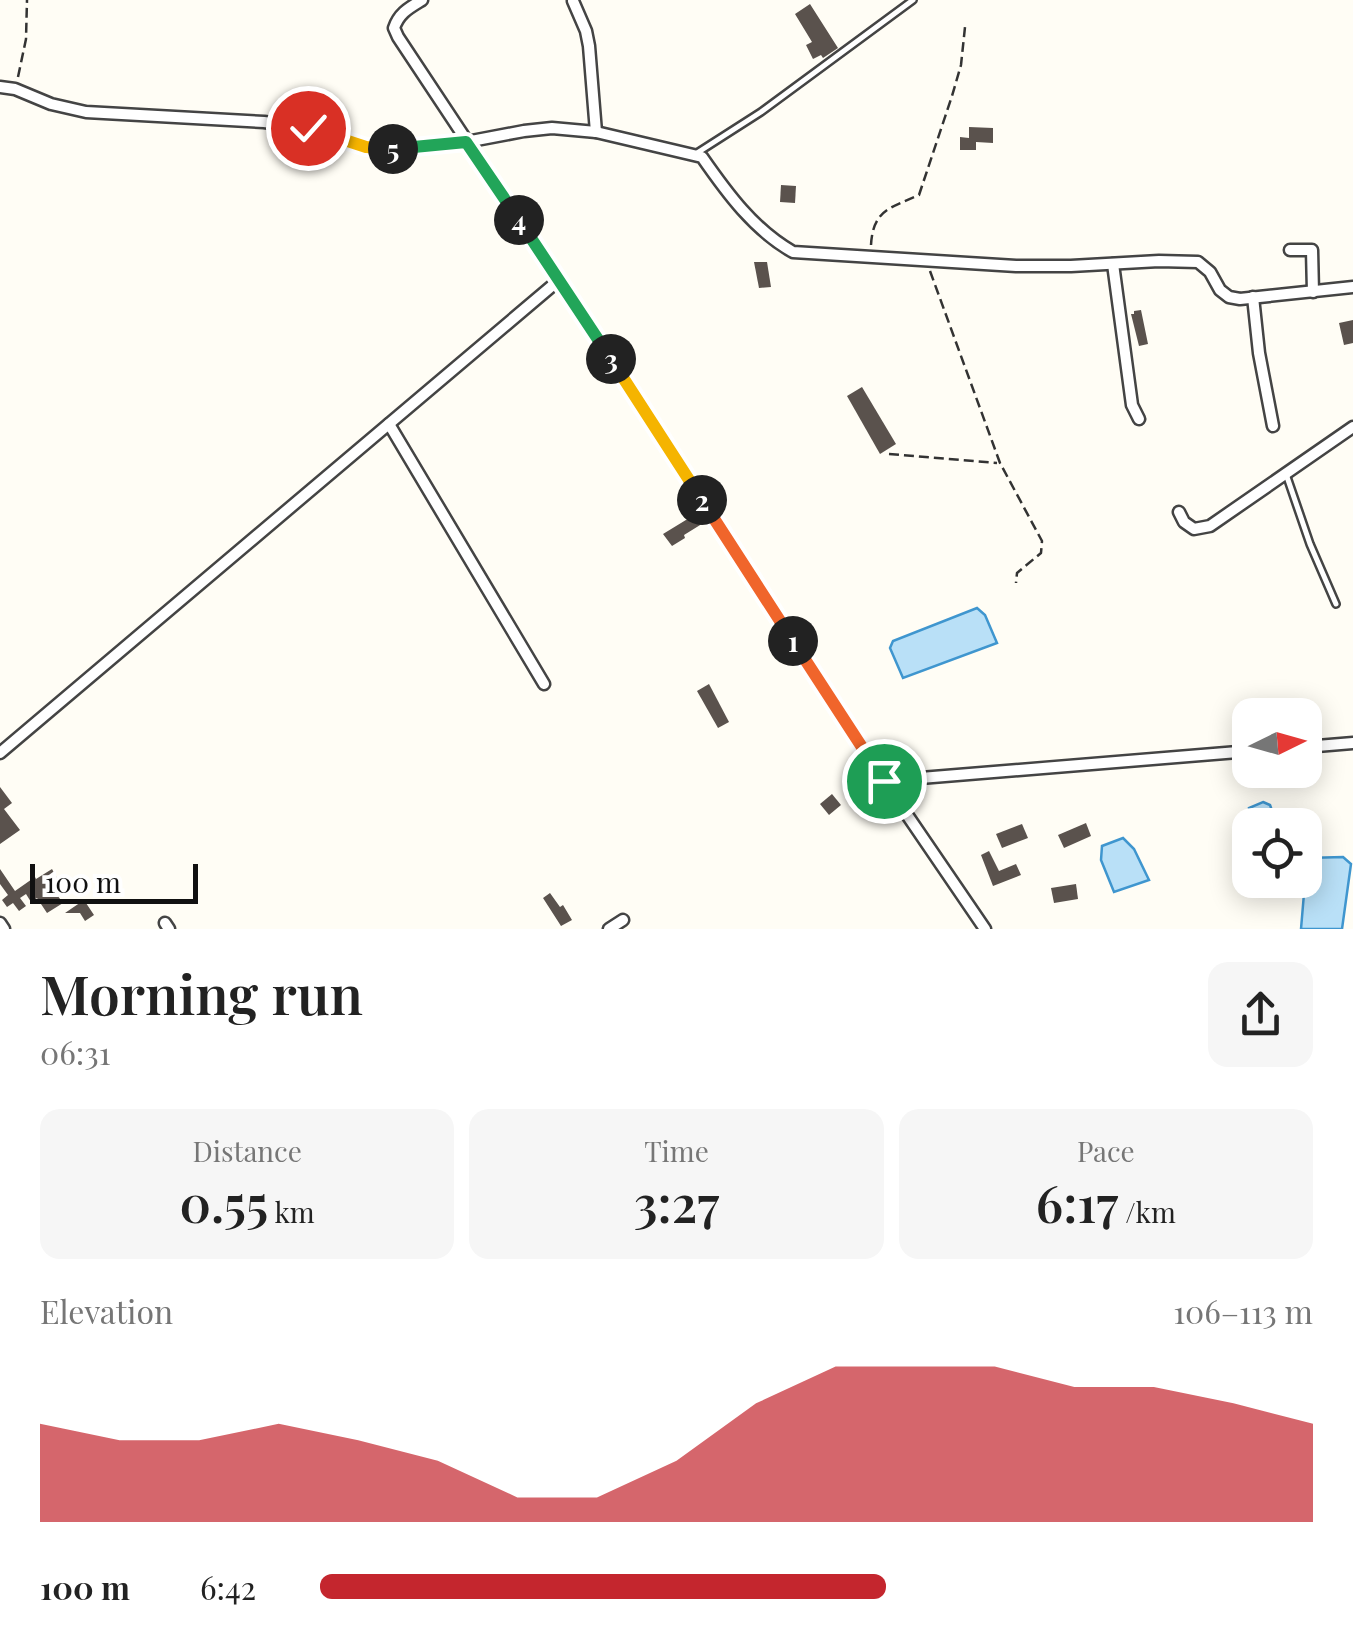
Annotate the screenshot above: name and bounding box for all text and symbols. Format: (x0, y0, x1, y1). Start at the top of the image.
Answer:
pin (266, 86, 351, 171)
icon: check (281, 101, 336, 156)
pin: 5 (368, 124, 418, 174)
text: 5 (387, 130, 399, 167)
pin: 4 (494, 195, 544, 245)
text: 4 (512, 201, 526, 238)
pin: 3 (586, 334, 636, 384)
text: 3 (604, 340, 618, 377)
pin: 2 (677, 475, 727, 525)
text: 2 (695, 481, 709, 518)
pin: 1 (768, 616, 818, 666)
text: 1 (788, 622, 798, 659)
north arrow (1232, 698, 1322, 788)
map controls (1232, 698, 1322, 898)
pin (842, 739, 927, 824)
icon: arrive (857, 754, 912, 809)
button: locate (1232, 808, 1322, 898)
scale bar (30, 859, 198, 904)
text: 100 m (45, 863, 121, 900)
text: Morning run (40, 955, 363, 1029)
button: share (1208, 962, 1313, 1067)
text: 06:31 (40, 1030, 111, 1073)
text: Distance (193, 1132, 302, 1169)
text: Time (644, 1132, 709, 1169)
text: Pace (1077, 1132, 1135, 1169)
text: 0.55 (180, 1169, 268, 1236)
text: 3:27 (634, 1169, 719, 1236)
text: 6:17 (1036, 1169, 1118, 1236)
text: km (268, 1193, 315, 1230)
text: /km (1118, 1193, 1176, 1230)
text: Elevation (40, 1289, 173, 1332)
text: 106–113 m (1173, 1289, 1313, 1332)
text: 100 m (40, 1565, 130, 1608)
text: 6:42 (200, 1565, 256, 1608)

